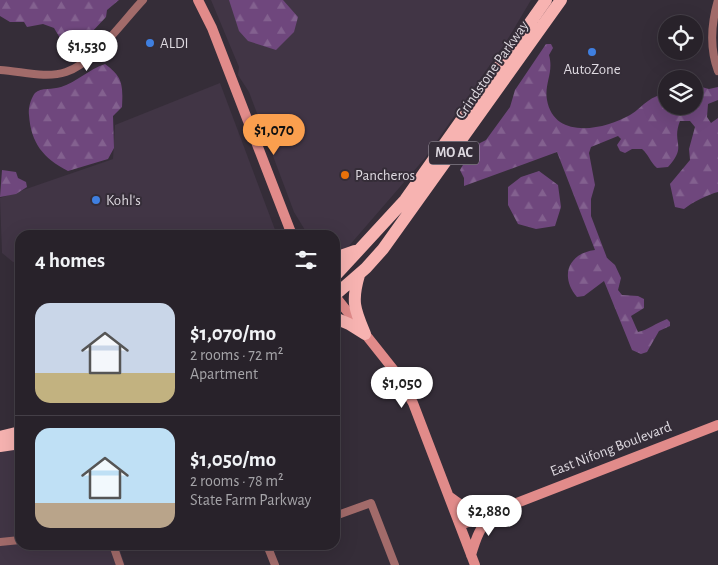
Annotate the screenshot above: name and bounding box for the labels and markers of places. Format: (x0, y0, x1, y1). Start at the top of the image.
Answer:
pin: $1,530 (46, 30, 128, 72)
place label: ALDI (160, 36, 189, 51)
marker: ALDI (144, 37, 156, 49)
marker: AutoZone (586, 46, 598, 58)
place label: AutoZone (563, 62, 621, 77)
pin: $1,070 (233, 114, 315, 156)
place label: Pancheros (355, 168, 415, 183)
marker: Pancheros (339, 169, 351, 181)
place label: Kohl's (106, 193, 141, 208)
marker: Kohl's (90, 194, 102, 206)
pin: $1,050 (361, 366, 443, 409)
pin: $2,880 (448, 494, 530, 537)

